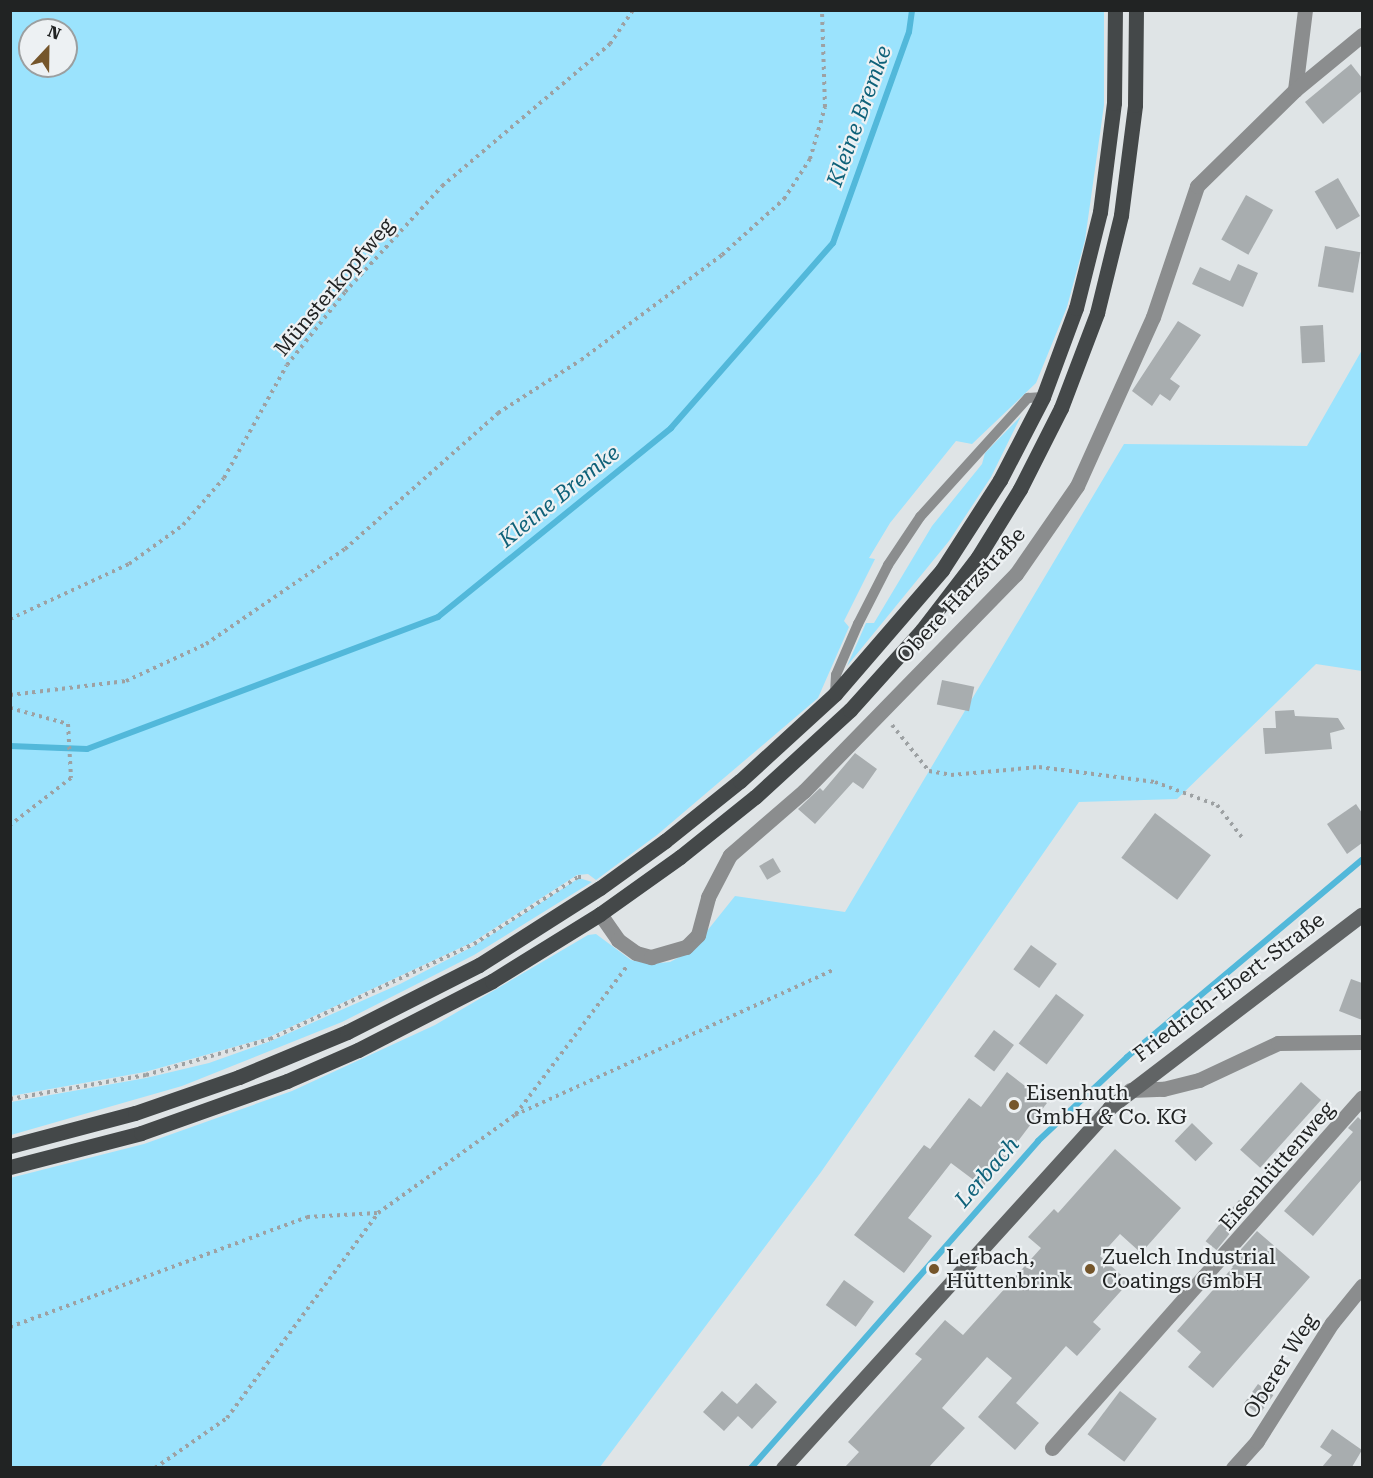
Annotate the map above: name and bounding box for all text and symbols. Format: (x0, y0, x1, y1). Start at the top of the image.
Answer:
north arrow (18, 18, 78, 78)
text: N (45, 22, 63, 44)
water label: Kleine Bremke (821, 42, 897, 190)
street label: Münsterkopfweg (269, 213, 399, 361)
water label: Kleine Bremke (493, 439, 625, 553)
street label: Obere Harzstraße (892, 522, 1030, 668)
street label: Friedrich-Ebert-Straße (1129, 907, 1329, 1067)
place label: Eisenhuth GmbH & Co. KG (1026, 1080, 1187, 1130)
street label: Eisenhüttenweg (1214, 1097, 1340, 1235)
marker: Eisenhuth GmbH & Co. KG (1007, 1098, 1021, 1112)
water label: Lerbach (949, 1131, 1025, 1213)
place label: Lerbach, Hüttenbrink (946, 1244, 1072, 1294)
place label: Zuelch Industrial Coatings GmbH (1102, 1244, 1276, 1294)
marker: Lerbach, Hüttenbrink (927, 1262, 941, 1276)
marker: Zuelch Industrial Coatings GmbH (1083, 1262, 1097, 1276)
street label: Oberer Weg (1238, 1309, 1322, 1423)

